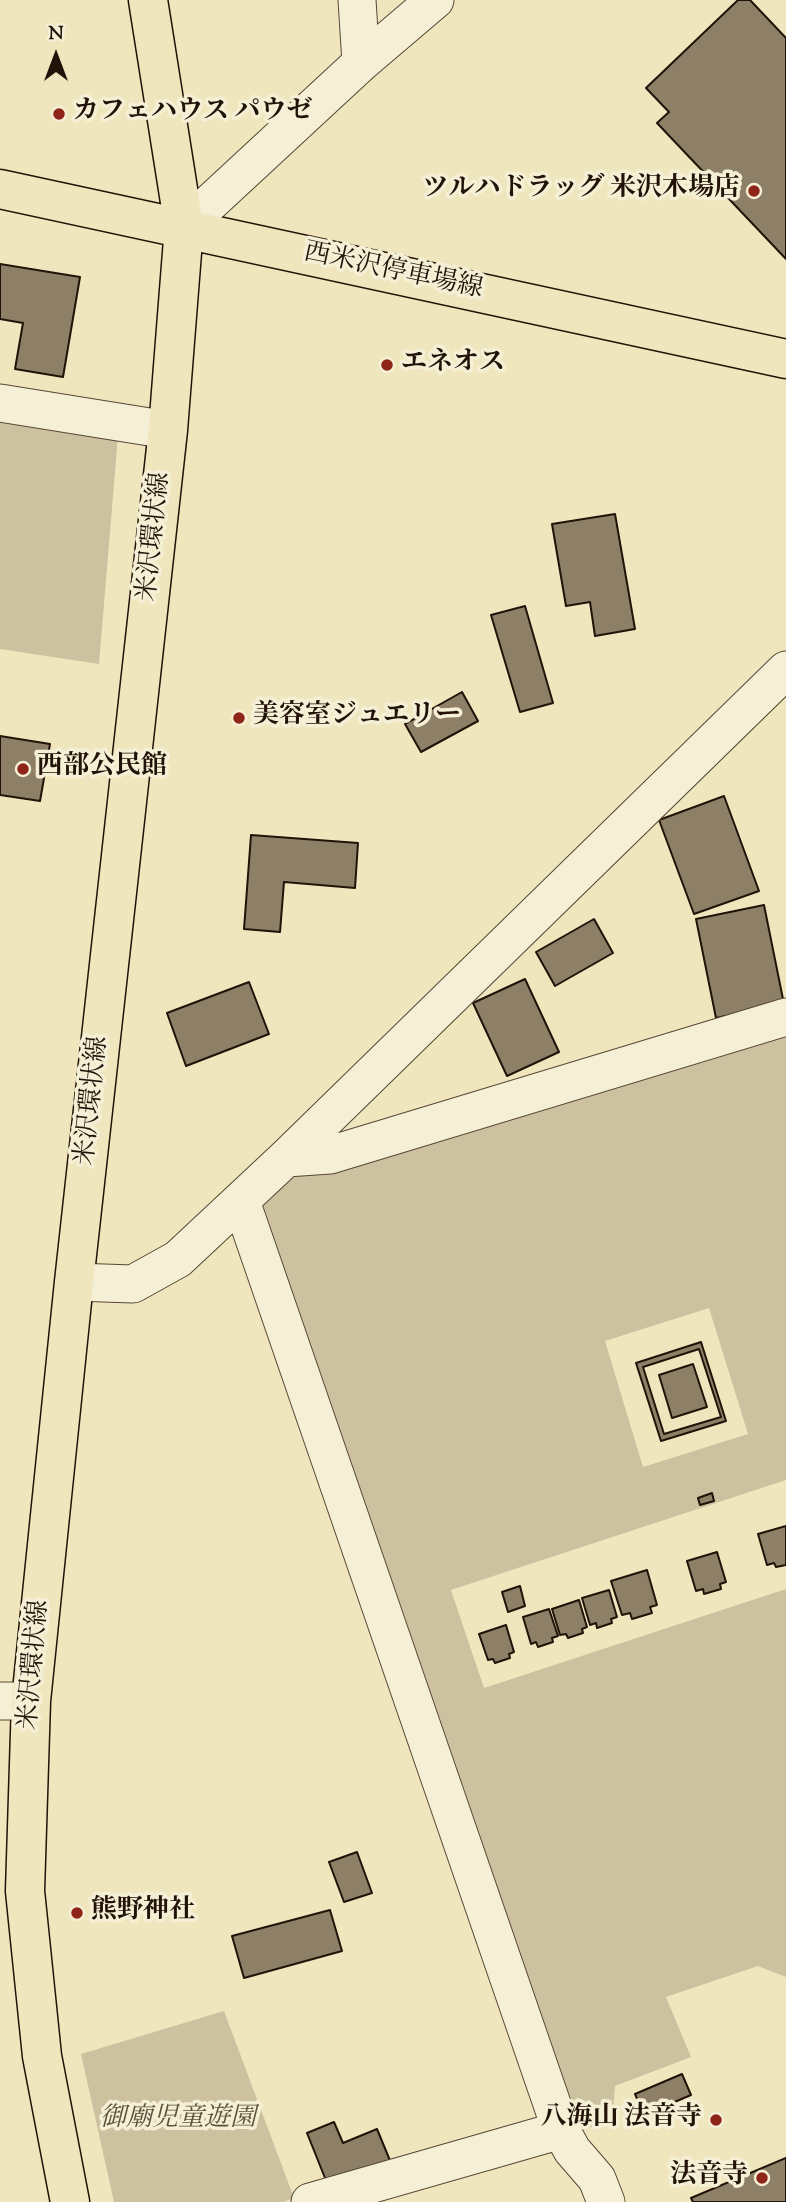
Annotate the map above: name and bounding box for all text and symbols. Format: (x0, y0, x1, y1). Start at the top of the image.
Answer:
north arrow (21, 21, 91, 91)
text: N (48, 21, 64, 48)
place label: カフェハウス パウゼ (73, 98, 313, 130)
marker: カフェハウス パウゼ (51, 106, 67, 122)
place label: ツルハドラッグ 米沢木場店 (422, 175, 740, 207)
marker: ツルハドラッグ 米沢木場店 (746, 183, 762, 199)
street label: 西米沢停車場線 (301, 239, 485, 307)
place label: エネオス (401, 349, 505, 381)
marker: エネオス (379, 357, 395, 373)
street label: 米沢環状線 (134, 471, 178, 603)
place label: 美容室ジュエリー (253, 702, 461, 734)
marker: 美容室ジュエリー (231, 710, 247, 726)
place label: 西部公民館 (37, 753, 167, 785)
marker: 西部公民館 (15, 761, 31, 777)
street label: 米沢環状線 (72, 1035, 116, 1167)
street label: 米沢環状線 (15, 1599, 57, 1731)
place label: 熊野神社 (91, 1897, 195, 1929)
marker: 熊野神社 (69, 1905, 85, 1921)
place label: 八海山 法音寺 (540, 2104, 702, 2136)
park label: 御廟児童遊園 (100, 2105, 256, 2137)
marker: 八海山 法音寺 (708, 2112, 724, 2128)
place label: 法音寺 (670, 2162, 748, 2194)
marker: 法音寺 (754, 2170, 770, 2186)

